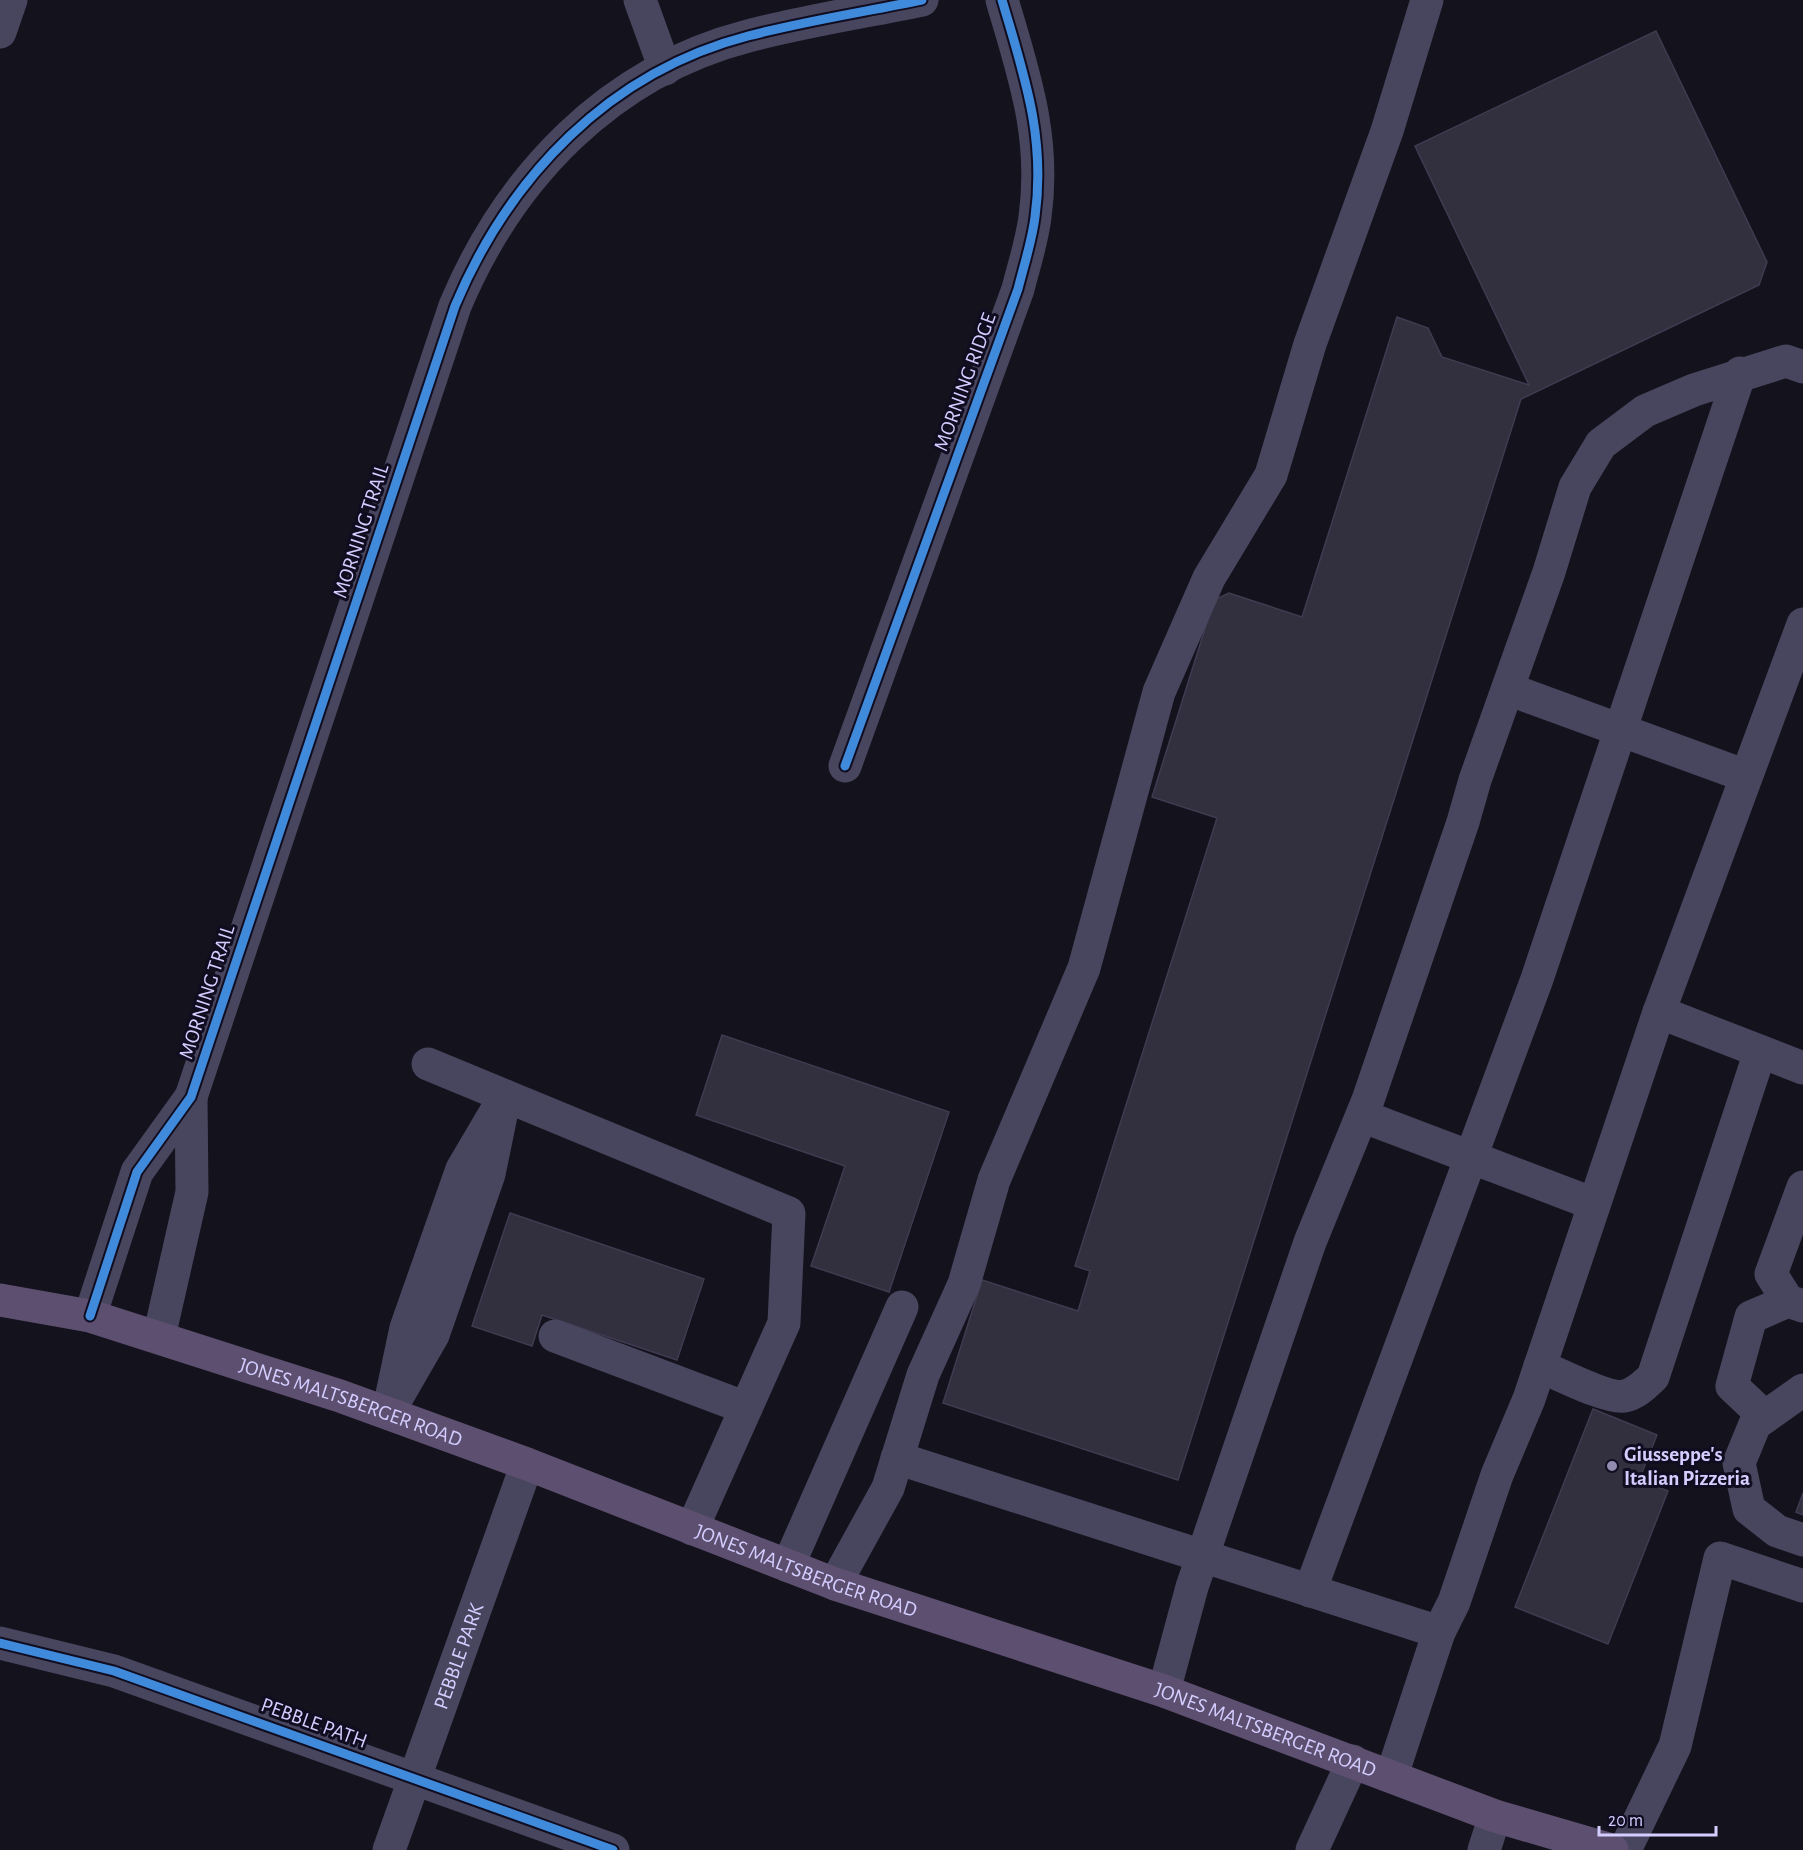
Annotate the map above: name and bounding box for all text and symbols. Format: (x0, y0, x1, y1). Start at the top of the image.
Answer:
street label: MORNING RIDGE (930, 310, 1000, 454)
street label: MORNING TRAIL (329, 461, 393, 601)
street label: MORNING TRAIL (175, 922, 239, 1062)
street label: JONES MALTSBERGER ROAD (237, 1354, 465, 1450)
place label: Giusseppe's Italian Pizzeria (1624, 1444, 1750, 1489)
marker: Giusseppe's Italian Pizzeria (1605, 1459, 1619, 1473)
street label: JONES MALTSBERGER ROAD (693, 1520, 920, 1621)
street label: PEBBLE PARK (430, 1600, 487, 1712)
street label: JONES MALTSBERGER ROAD (1152, 1678, 1379, 1781)
street label: PEBBLE PATH (258, 1694, 370, 1752)
scale bar (1599, 1799, 1716, 1837)
text: 20 m (1608, 1812, 1643, 1830)

